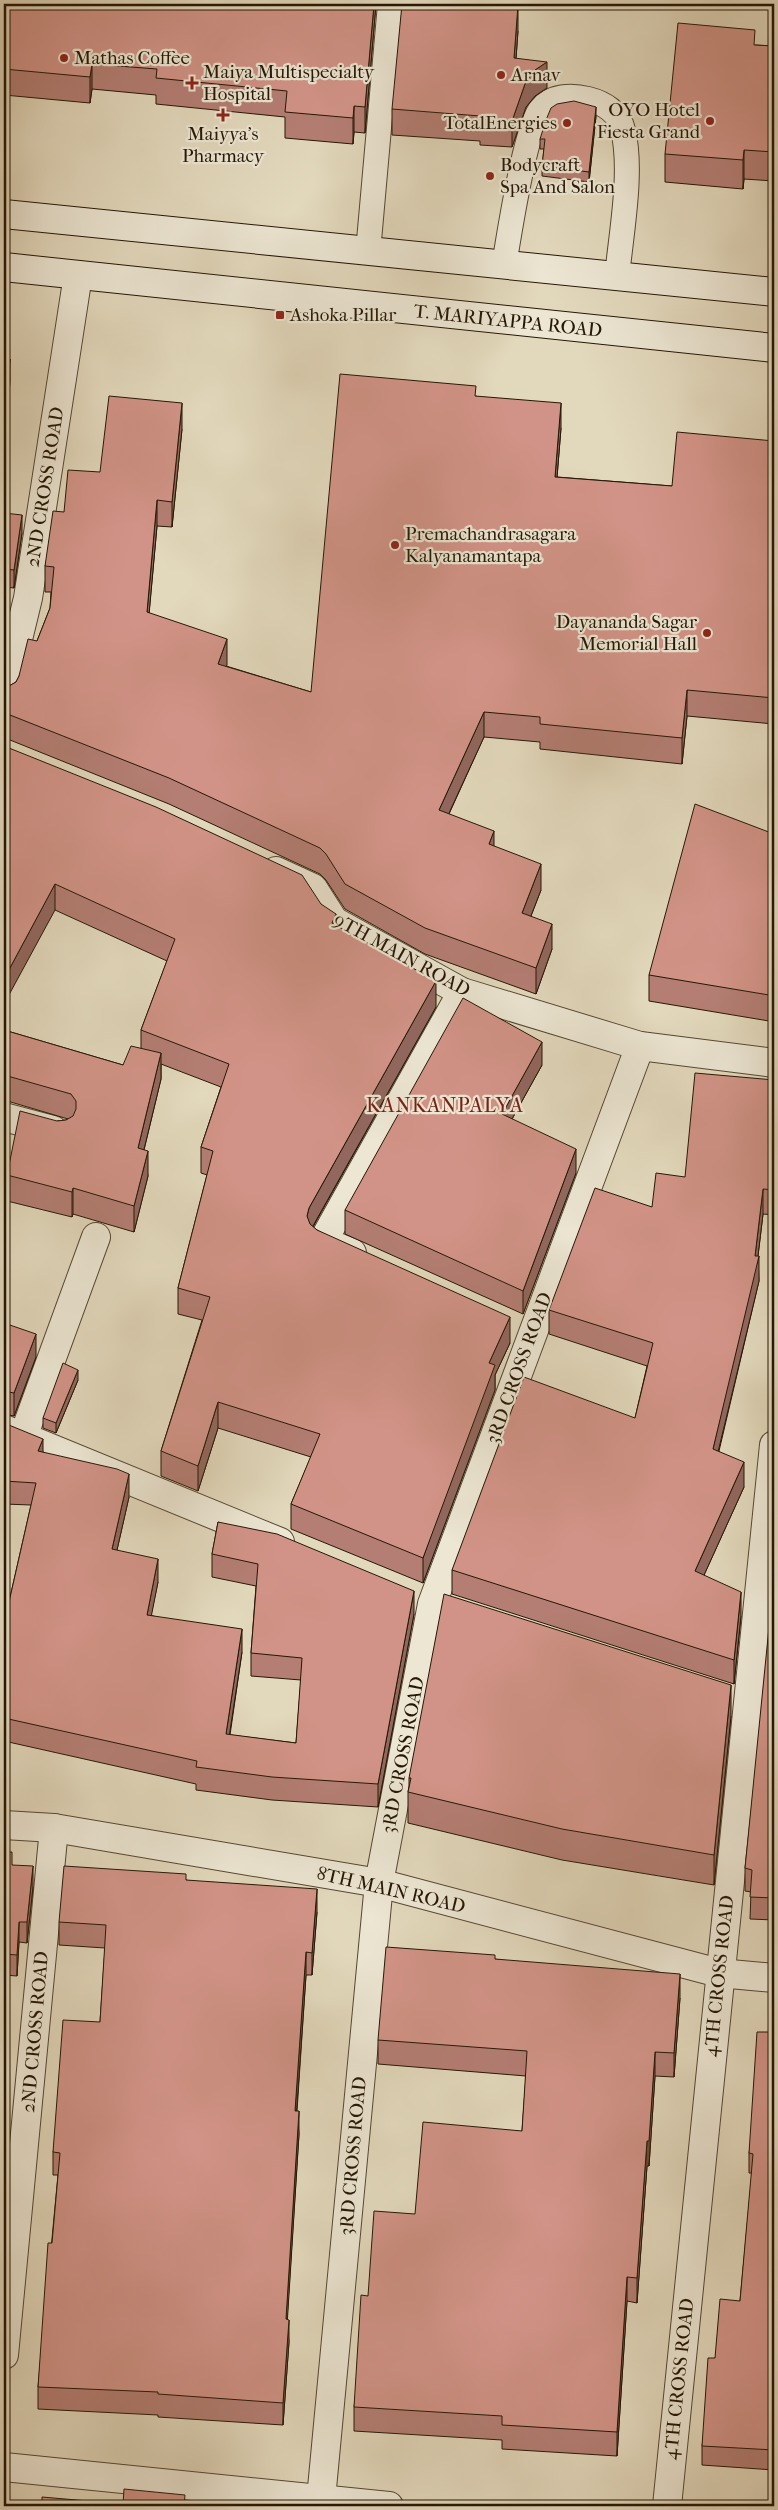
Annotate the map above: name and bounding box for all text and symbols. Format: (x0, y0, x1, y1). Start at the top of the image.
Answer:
place label: Mathas Coffee (74, 47, 190, 69)
marker: Mathas Coffee (58, 52, 70, 64)
place label: Maiya Multispecialty Hospital (203, 61, 375, 105)
place label: Arnav (510, 64, 561, 86)
marker: Arnav (495, 69, 507, 81)
marker: Maiya Multispecialty Hospital (185, 76, 199, 90)
place label: OYO Hotel Fiesta Grand (597, 99, 701, 143)
marker: Maiyya's Pharmacy (217, 109, 229, 121)
place label: TotalEnergies (444, 112, 557, 134)
marker: OYO Hotel Fiesta Grand (704, 115, 716, 127)
marker: TotalEnergies (561, 117, 573, 129)
place label: Maiyya's Pharmacy (182, 123, 265, 167)
place label: Bodycraft Spa And Salon (500, 154, 615, 198)
marker: Bodycraft Spa And Salon (484, 170, 496, 182)
street label: T. MARIYAPPA ROAD (413, 300, 603, 342)
place label: Ashoka Pillar (289, 304, 397, 326)
marker: Ashoka Pillar (274, 309, 286, 321)
street label: 2ND CROSS ROAD (21, 405, 69, 569)
place label: Premachandrasagara Kalyanamantapa (405, 523, 576, 567)
marker: Premachandrasagara Kalyanamantapa (389, 539, 401, 551)
place label: Dayananda Sagar Memorial Hall (556, 611, 698, 655)
marker: Dayananda Sagar Memorial Hall (701, 627, 713, 639)
street label: 9TH MAIN ROAD (330, 908, 474, 1002)
district label: KANKANPALYA (366, 1094, 524, 1117)
street label: 3RD CROSS ROAD (481, 1289, 557, 1447)
street label: 3RD CROSS ROAD (377, 1675, 429, 1835)
street label: 8TH MAIN ROAD (315, 1862, 467, 1918)
street label: 4TH CROSS ROAD (700, 1894, 738, 2058)
street label: 2ND CROSS ROAD (17, 1950, 53, 2114)
street label: 3RD CROSS ROAD (335, 2076, 371, 2236)
street label: 4TH CROSS ROAD (660, 2297, 698, 2461)

